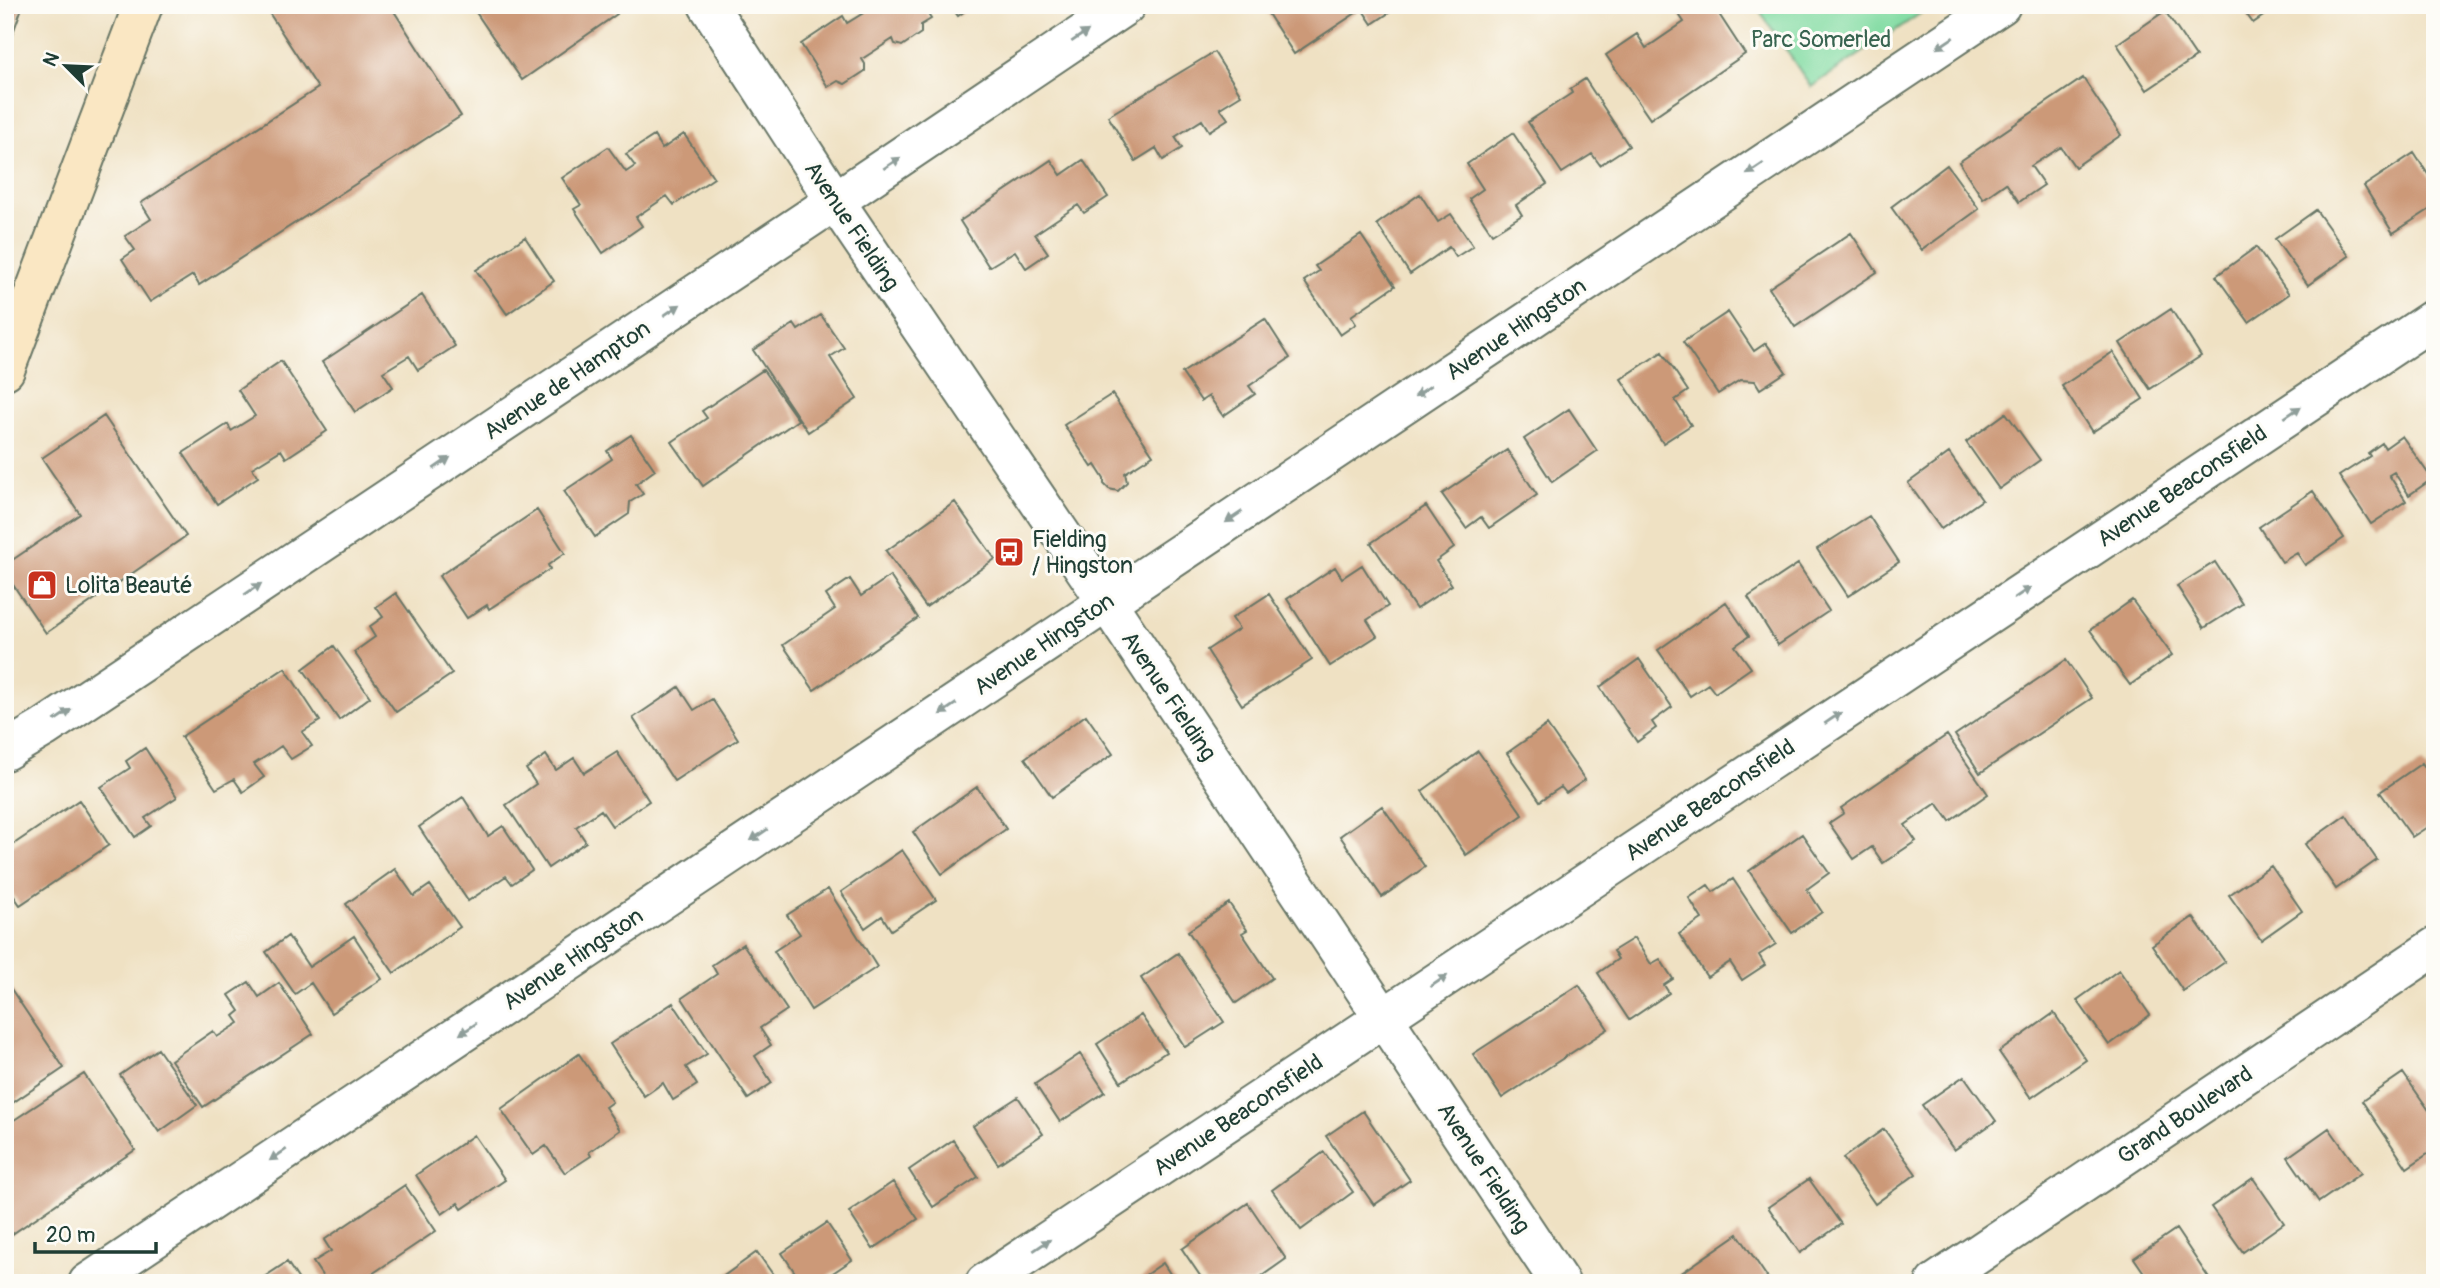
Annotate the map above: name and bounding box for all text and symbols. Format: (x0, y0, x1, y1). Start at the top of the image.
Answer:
park label: Parc Somerled (1751, 25, 1891, 54)
one-way arrow (1071, 30, 1090, 43)
north arrow (32, 32, 102, 102)
one-way arrow (1935, 36, 1954, 49)
text: N (38, 49, 65, 70)
street label: Avenue Fielding (798, 156, 906, 296)
one-way arrow (883, 156, 901, 170)
one-way arrow (1745, 163, 1765, 176)
street label: Avenue Hingston (1440, 271, 1592, 387)
one-way arrow (662, 303, 682, 316)
street label: Avenue de Hampton (478, 314, 656, 446)
one-way arrow (1414, 384, 1433, 397)
one-way arrow (2283, 406, 2303, 419)
street label: Avenue Beaconsfield (2091, 418, 2273, 554)
one-way arrow (433, 456, 451, 470)
one-way arrow (1225, 510, 1243, 524)
place label: Fielding / Hingston (1032, 525, 1133, 580)
bus stop icon: Fielding / Hingston (992, 535, 1026, 569)
shop icon: Lolita Beauté (25, 568, 59, 602)
place label: Lolita Beauté (65, 571, 193, 600)
one-way arrow (244, 582, 262, 596)
street label: Avenue Hingston (968, 586, 1120, 702)
one-way arrow (2012, 586, 2032, 599)
street label: Avenue Fielding (1115, 626, 1223, 766)
one-way arrow (938, 702, 958, 715)
one-way arrow (54, 709, 73, 722)
one-way arrow (1823, 712, 1842, 725)
street label: Avenue Beaconsfield (1619, 732, 1801, 868)
one-way arrow (750, 828, 768, 842)
street label: Avenue Hingston (497, 901, 649, 1017)
one-way arrow (1430, 974, 1449, 987)
one-way arrow (458, 1022, 477, 1035)
street label: Avenue Beaconsfield (1147, 1047, 1329, 1183)
street label: Grand Boulevard (2112, 1059, 2258, 1171)
street label: Avenue Fielding (1431, 1097, 1537, 1239)
one-way arrow (269, 1149, 288, 1162)
scale bar (35, 1211, 156, 1255)
text: 20 m (46, 1222, 95, 1249)
one-way arrow (1033, 1238, 1051, 1252)

